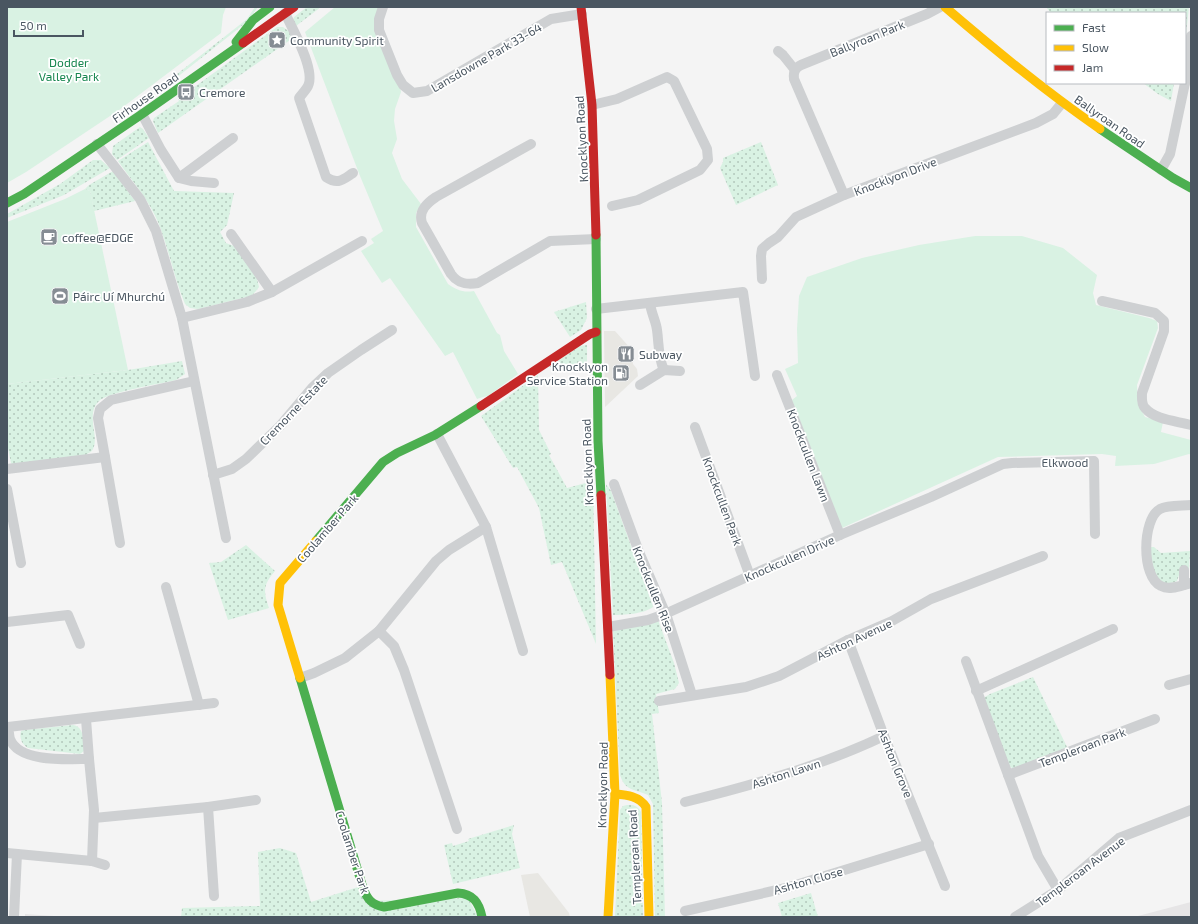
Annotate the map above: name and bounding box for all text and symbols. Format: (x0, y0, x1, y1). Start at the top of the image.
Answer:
scale bar (14, 12, 83, 38)
legend (1046, 12, 1186, 84)
street label: Ballyroan Park (828, 17, 906, 59)
text: 50 m (20, 18, 47, 32)
street label: Lansdowne Park 33-64 (428, 20, 544, 94)
text: Fast (1082, 20, 1106, 34)
place icon: Community Spirit (267, 30, 287, 50)
place label: Community Spirit (290, 33, 384, 47)
text: Slow (1082, 40, 1109, 54)
park label: Dodder Valley Park (39, 55, 99, 83)
text: Jam (1082, 60, 1103, 74)
street label: Firhouse Road (109, 69, 181, 125)
bus stop icon: Cremore (176, 82, 196, 102)
place label: Cremore (199, 85, 245, 99)
street label: Ballyroan Road (1072, 92, 1148, 150)
street label: Knocklyon Road (572, 95, 590, 183)
street label: Knocklyon Drive (852, 154, 938, 198)
cafe icon: coffee@EDGE (39, 227, 59, 247)
place label: coffee@EDGE (62, 230, 134, 244)
sports icon: Páirc Uí Mhurchú (50, 286, 70, 306)
place label: Páirc Uí Mhurchú (73, 289, 165, 303)
restaurant icon: Subway (616, 344, 636, 364)
place label: Subway (639, 347, 683, 361)
place label: Knocklyon Service Station (527, 359, 608, 387)
fuel station icon: Knocklyon Service Station (611, 363, 631, 383)
street label: Cremorne Estate (256, 372, 330, 448)
street label: Knockcullen Lawn (785, 407, 833, 503)
street label: Knocklyon Road (578, 419, 596, 505)
street label: Knockcullen Park (700, 455, 746, 547)
street label: Elkwood (1042, 455, 1088, 469)
street label: Coolamber Park (293, 491, 361, 565)
street label: Knockcullen Drive (742, 532, 836, 584)
street label: Knockcullen Rise (630, 544, 678, 634)
street label: Ashton Avenue (814, 615, 894, 663)
street label: Templeroan Park (1037, 724, 1127, 770)
street label: Ashton Grove (876, 726, 916, 800)
street label: Knocklyon Road (594, 742, 610, 828)
street label: Ashton Lawn (750, 755, 822, 791)
street label: Coolamber Park (333, 809, 373, 895)
street label: Templeroan Road (625, 809, 643, 905)
street label: Templeroan Avenue (1033, 833, 1127, 909)
street label: Ashton Close (772, 863, 844, 897)

